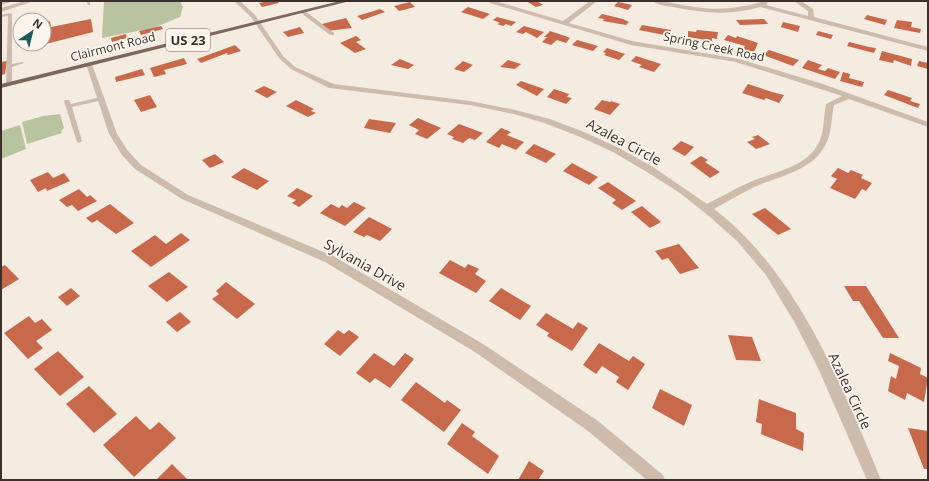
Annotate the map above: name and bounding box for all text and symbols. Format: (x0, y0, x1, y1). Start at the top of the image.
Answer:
north arrow (12, 12, 52, 52)
text: N (30, 15, 46, 32)
street label: Clairmont Road (69, 28, 157, 65)
street label: Spring Creek Road (662, 28, 766, 66)
road number: US 23 (166, 29, 210, 51)
street label: Azalea Circle (583, 114, 665, 169)
street label: Sylvania Drive (321, 234, 410, 295)
street label: Azalea Circle (824, 350, 876, 432)

